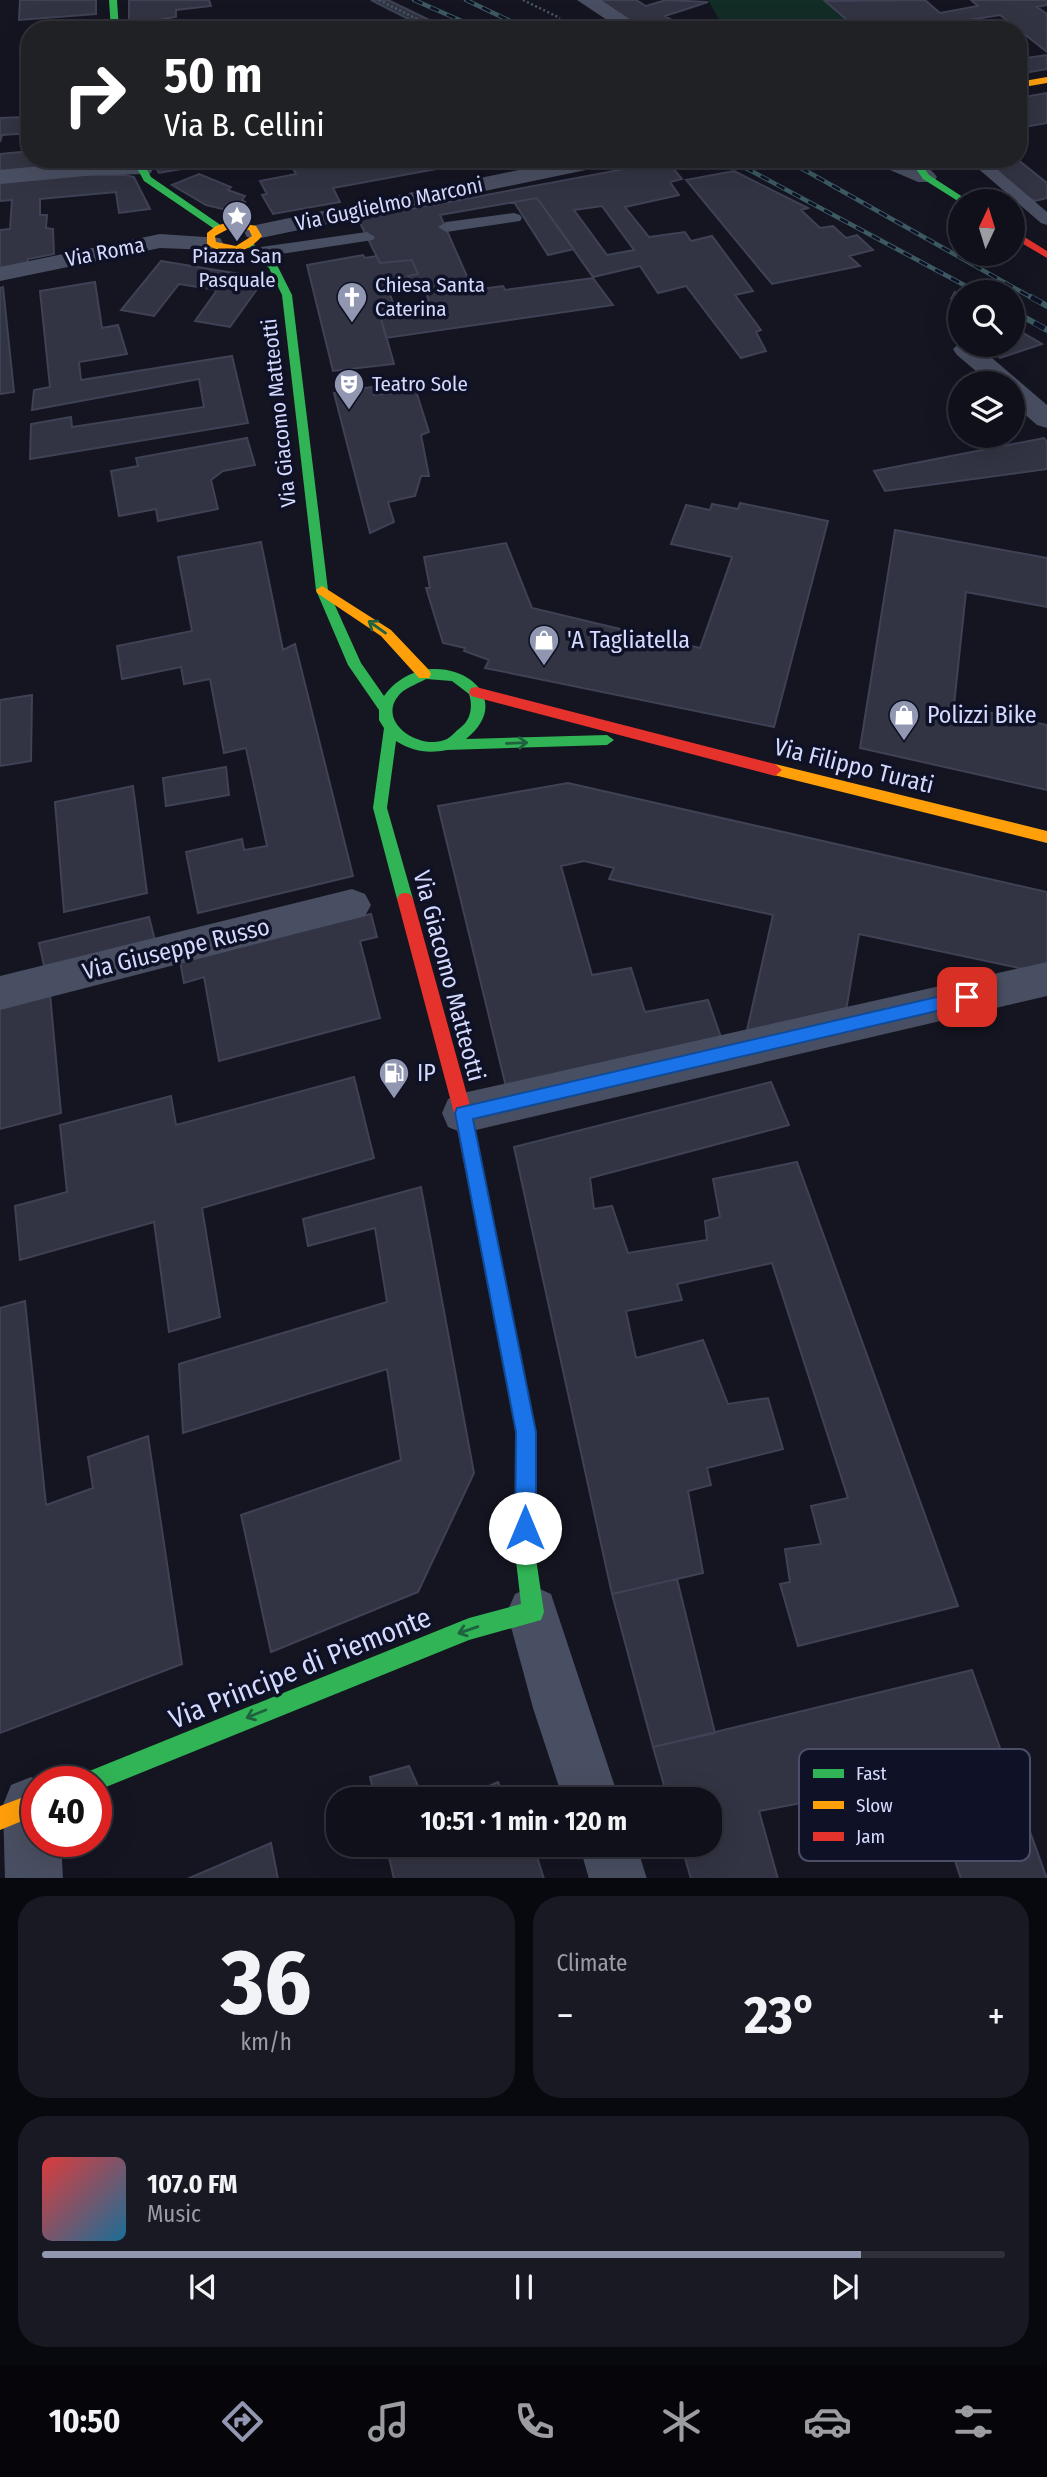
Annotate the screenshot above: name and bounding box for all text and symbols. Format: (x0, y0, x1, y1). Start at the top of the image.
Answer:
text: 50 m (164, 46, 262, 105)
icon: right (49, 49, 140, 140)
text: Via B. Cellini (164, 106, 325, 144)
street label: Via Guglielmo Marconi (293, 171, 485, 237)
north arrow (948, 189, 1026, 266)
map controls (948, 189, 1025, 448)
place icon: Piazza San Pasquale (220, 199, 254, 243)
street label: Via Roma (63, 232, 147, 272)
place label: Piazza San Pasquale (192, 243, 282, 293)
place label: Chiesa Santa Caterina (375, 272, 485, 322)
church icon: Chiesa Santa Caterina (335, 280, 369, 324)
button: search (948, 280, 1025, 357)
street label: Via Giacomo Matteotti (256, 317, 302, 509)
theatre icon: Teatro Sole (332, 367, 366, 411)
place label: Teatro Sole (372, 371, 468, 397)
button: layers (948, 371, 1025, 448)
one-way arrow (368, 620, 387, 634)
shop icon: 'A Tagliatella (527, 623, 561, 667)
place label: 'A Tagliatella (567, 626, 690, 654)
shop icon: Polizzi Bike (887, 698, 921, 742)
place label: Polizzi Bike (927, 701, 1037, 729)
street label: Via Filippo Turati (771, 733, 937, 799)
one-way arrow (505, 736, 528, 749)
street label: Via Giacomo Matteotti (407, 868, 491, 1084)
street label: Via Giuseppe Russo (80, 912, 272, 986)
pin (937, 967, 997, 1027)
icon: arrive (948, 978, 986, 1016)
fuel station icon: IP (377, 1056, 411, 1100)
place label: IP (417, 1059, 436, 1087)
position arrow (488, 1491, 562, 1565)
street label: Via Principe di Piemonte (164, 1600, 436, 1736)
one-way arrow (457, 1625, 479, 1637)
one-way arrow (246, 1709, 268, 1722)
legend (799, 1749, 1030, 1861)
text: Fast (856, 1762, 887, 1785)
speed limit sign: 40 (21, 1766, 112, 1857)
text: Slow (856, 1794, 893, 1817)
text: 10:51 · 1 min · 120 m (421, 1806, 627, 1837)
text: Jam (856, 1825, 885, 1848)
text: 36 (221, 1928, 312, 2037)
text: Climate (557, 1949, 627, 1977)
text: 23° (744, 1984, 817, 2047)
text: − (557, 1993, 574, 2039)
text: + (988, 1993, 1005, 2039)
text: km/h (241, 2028, 292, 2056)
text: 107.0 FM (147, 2169, 238, 2200)
text: Music (147, 2200, 201, 2228)
icon: previous (184, 2268, 222, 2306)
icon: pause (505, 2268, 543, 2306)
icon: next (826, 2268, 864, 2306)
icon: directions (218, 2397, 267, 2446)
icon: music (364, 2397, 413, 2446)
icon: phone (510, 2397, 559, 2446)
icon: climate (657, 2397, 706, 2446)
icon: car (803, 2397, 852, 2446)
icon: filters (949, 2397, 998, 2446)
text: 10:50 (49, 2402, 120, 2440)

